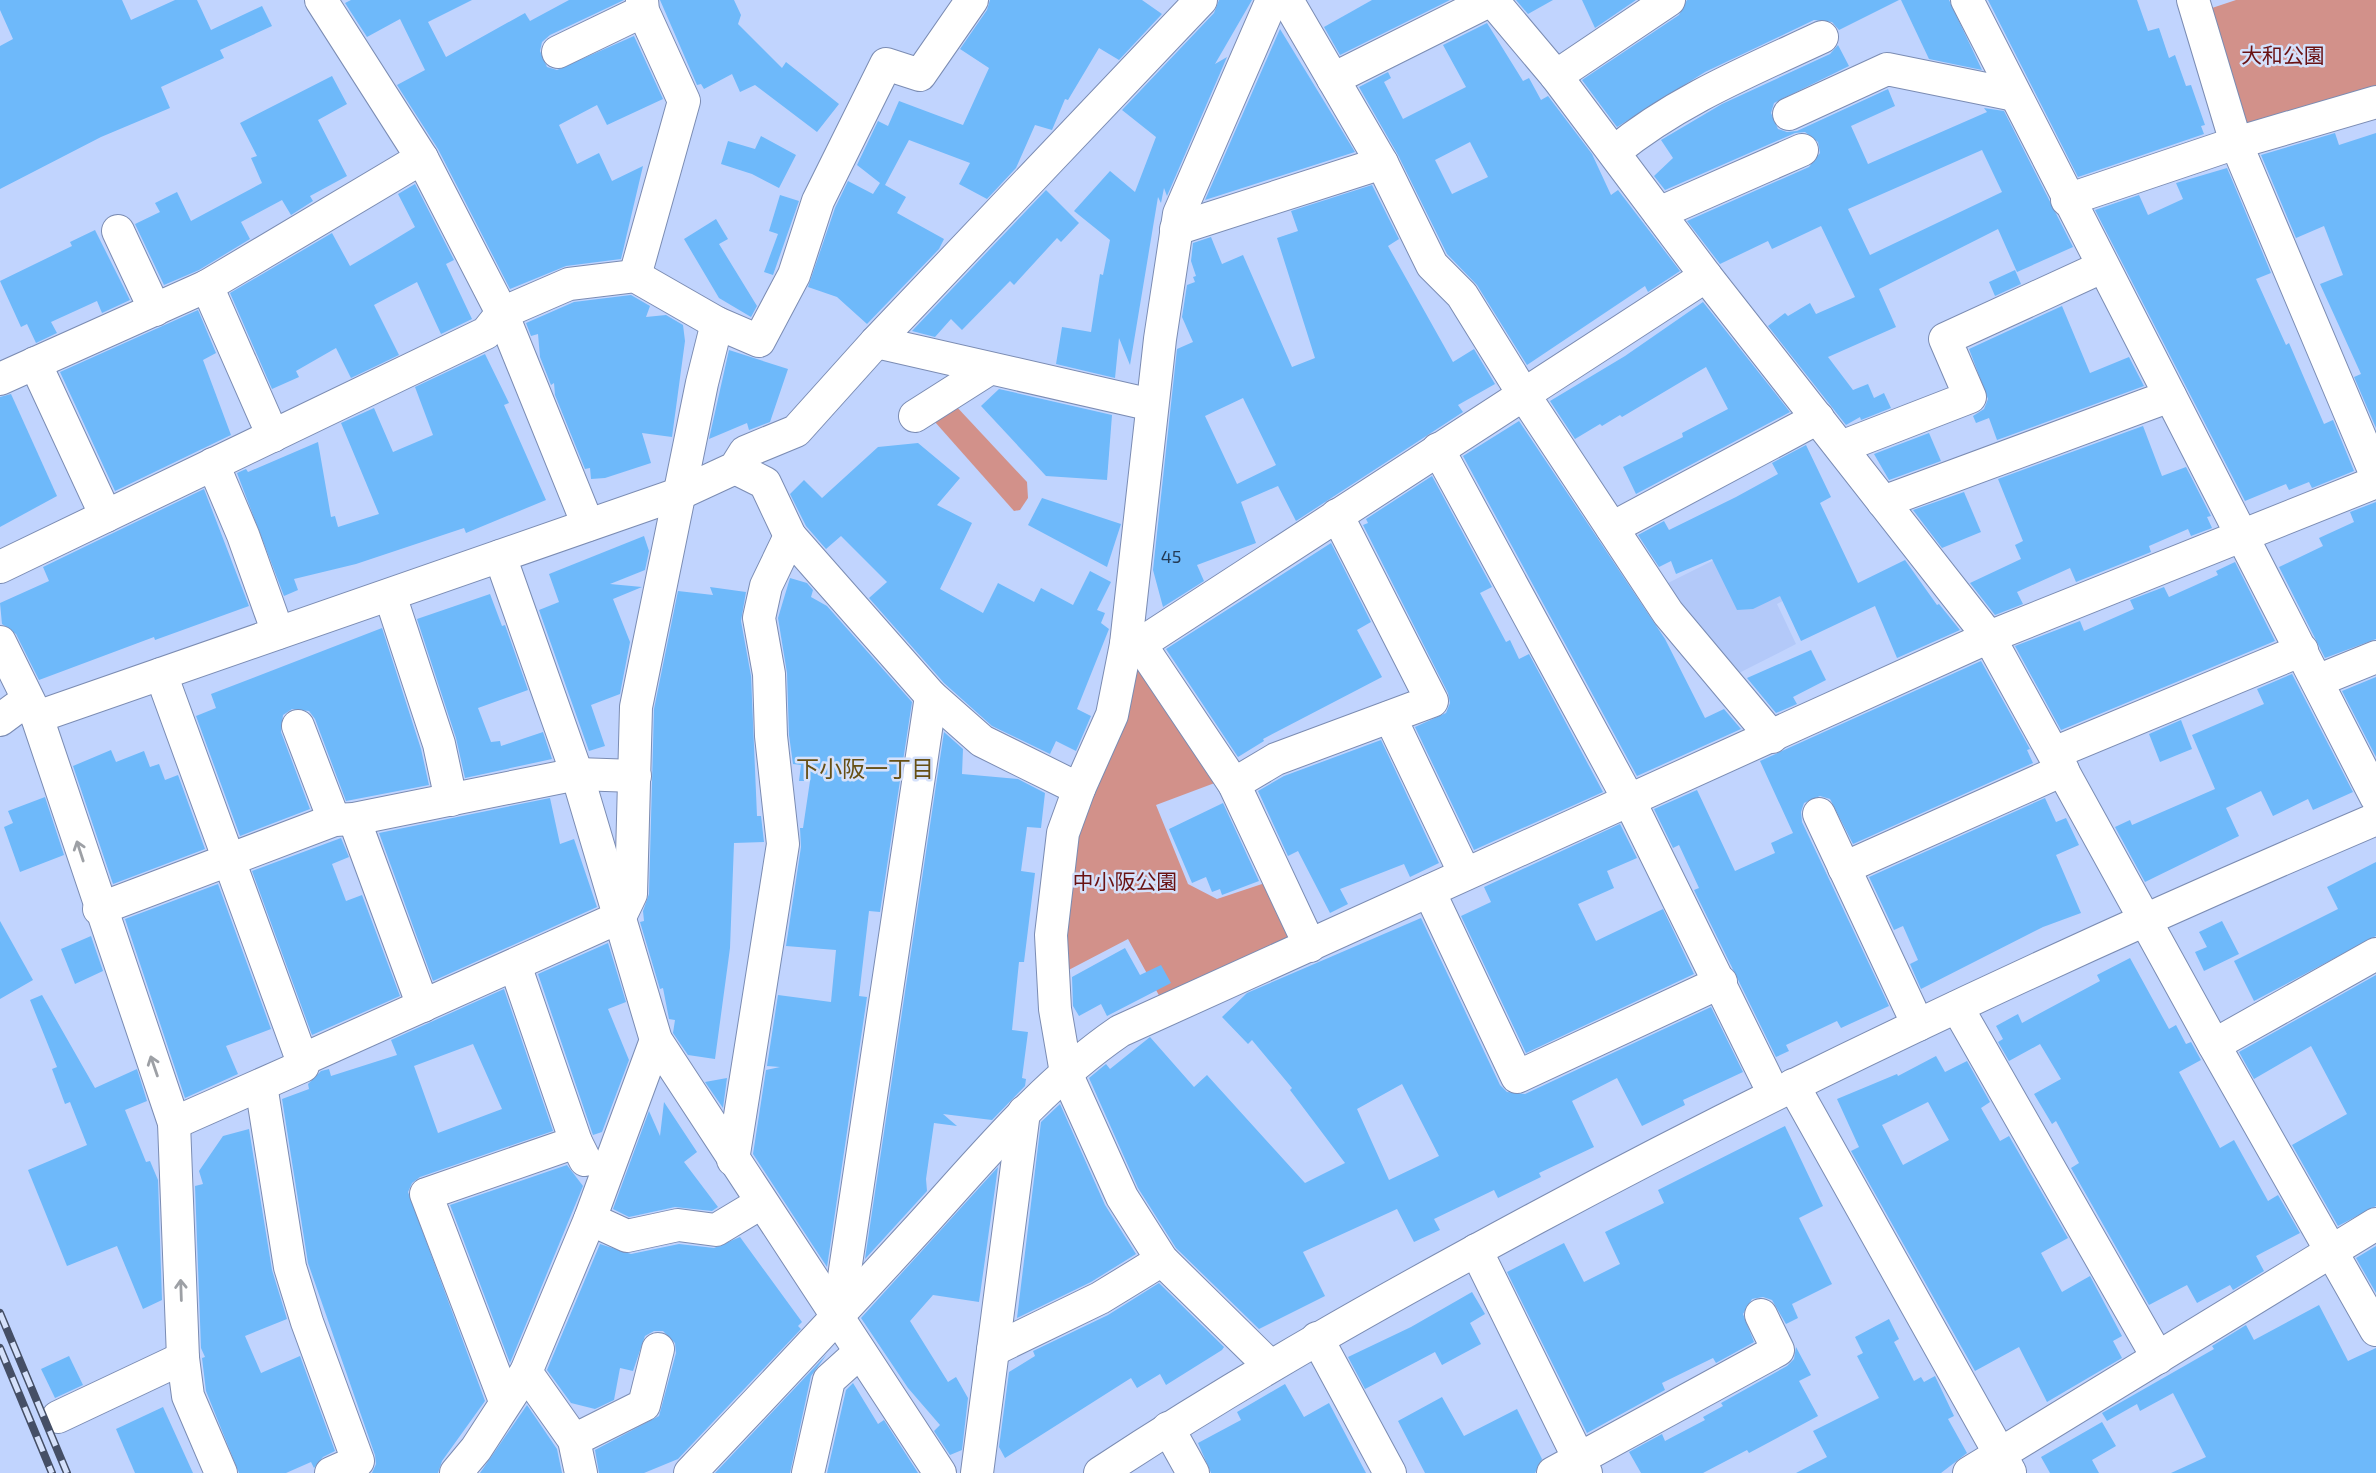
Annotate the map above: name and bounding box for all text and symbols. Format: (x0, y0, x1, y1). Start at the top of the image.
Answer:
park label: 大和公園 (2241, 42, 2325, 67)
house number: 45 (1161, 545, 1181, 567)
district label: 下小阪一丁目 (796, 754, 934, 782)
one-way arrow (73, 840, 85, 862)
park label: 中小阪公園 (1073, 868, 1178, 893)
one-way arrow (147, 1055, 159, 1077)
one-way arrow (174, 1278, 187, 1301)

